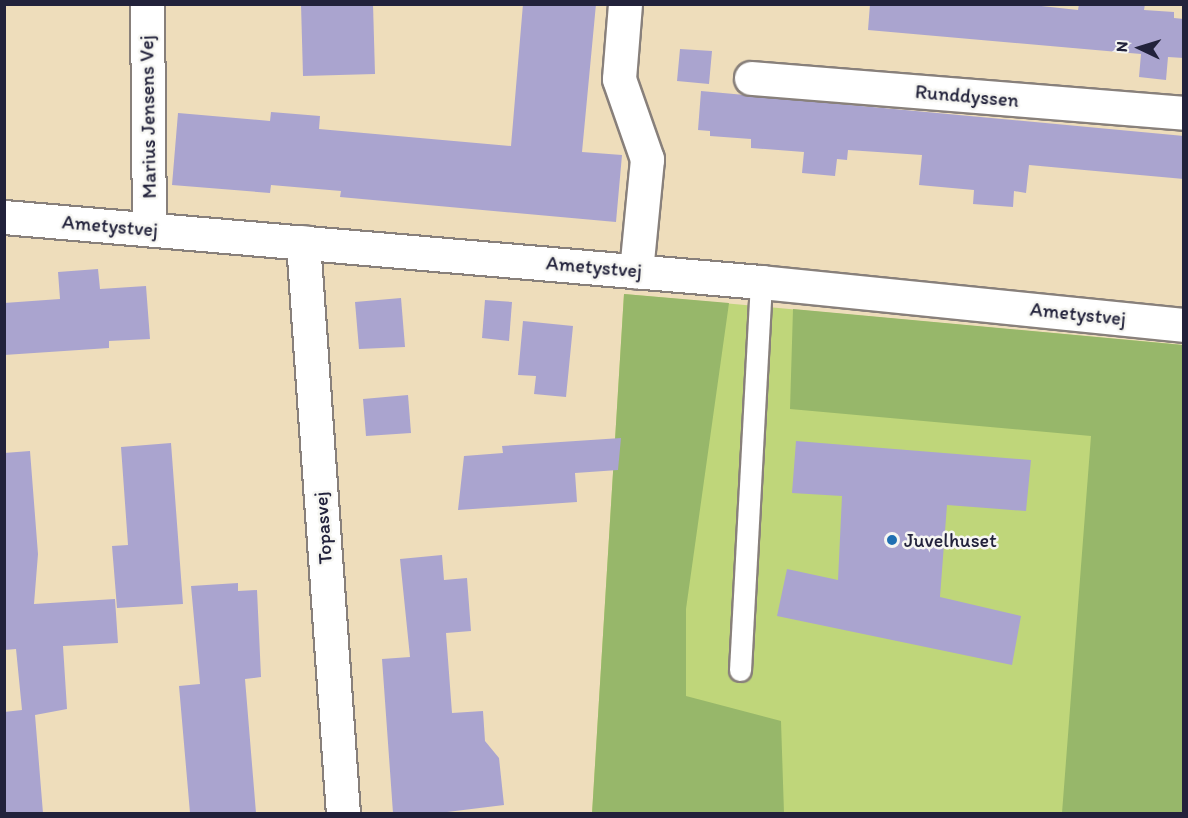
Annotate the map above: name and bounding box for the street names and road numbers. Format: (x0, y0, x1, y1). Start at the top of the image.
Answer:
street label: Marius Jensens Vej (135, 35, 161, 199)
street label: Runddyssen (914, 80, 1020, 112)
street label: Ametystvej (61, 210, 159, 242)
street label: Ametystvej (545, 251, 643, 283)
street label: Ametystvej (1029, 297, 1127, 331)
street label: Topasvej (308, 491, 338, 565)

